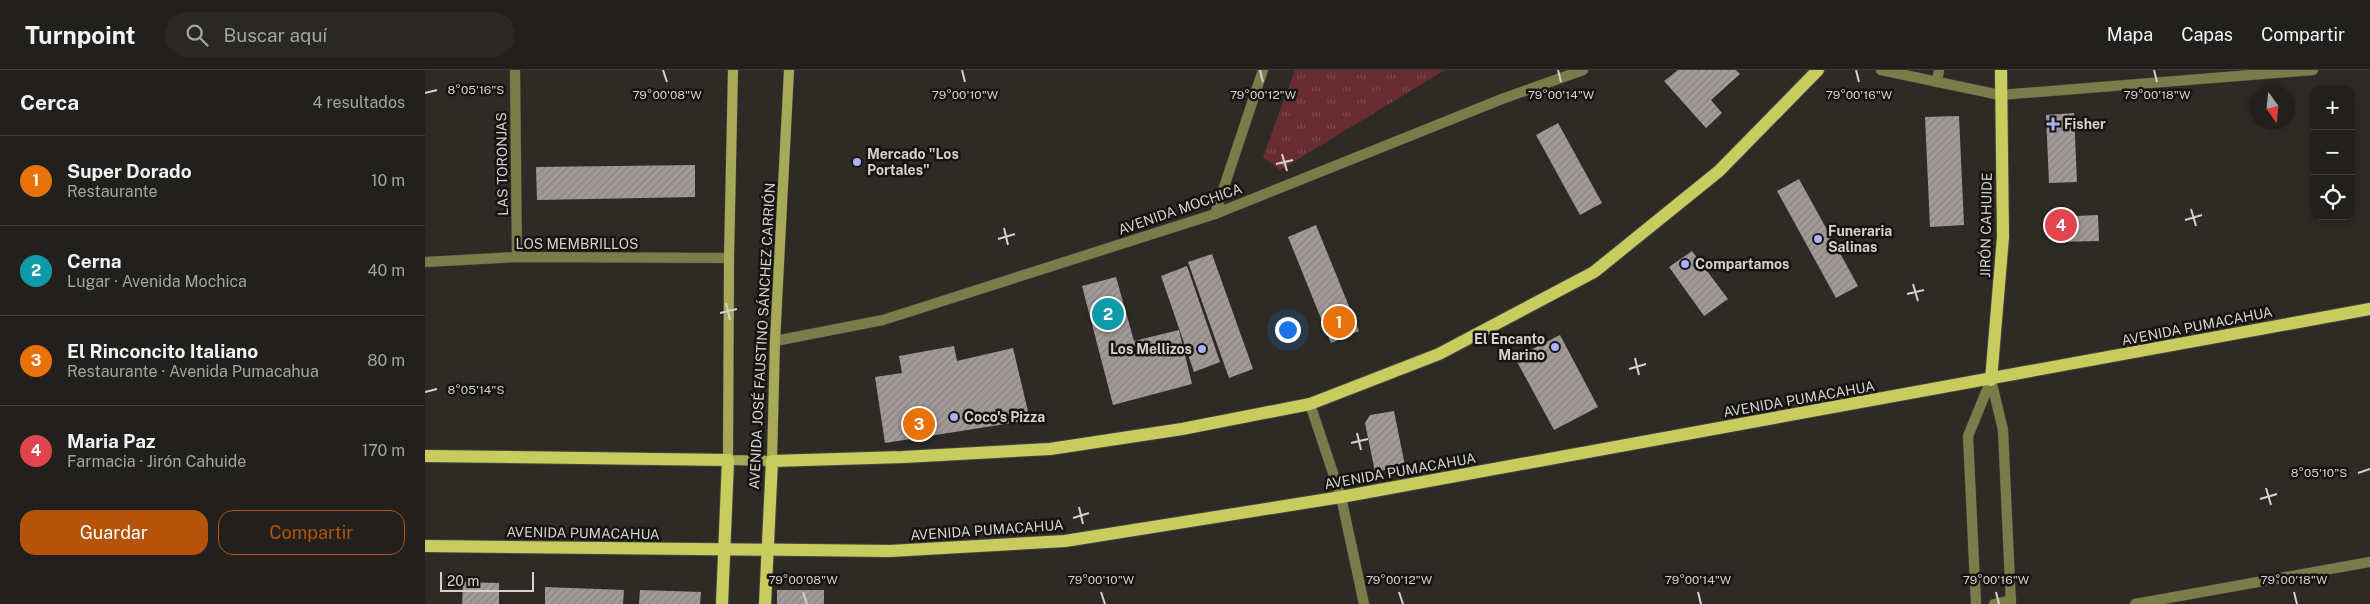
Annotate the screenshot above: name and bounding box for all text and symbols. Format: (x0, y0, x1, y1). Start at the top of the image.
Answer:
search box (165, 12, 515, 57)
text: Turnpoint (25, 21, 135, 49)
icon: search (183, 21, 211, 49)
text: Buscar aquí (223, 24, 327, 46)
text: Mapa (2107, 24, 2153, 45)
text: Capas (2181, 24, 2233, 45)
text: Compartir (2261, 24, 2345, 45)
text: 8°05'16"S (448, 83, 504, 97)
north arrow (2250, 85, 2295, 130)
map controls (2310, 85, 2355, 220)
button: + (2310, 85, 2355, 130)
text: 79°00'08"W (632, 88, 702, 102)
text: 79°00'10"W (932, 88, 999, 102)
text: 79°00'12"W (1230, 88, 1297, 102)
text: 79°00'14"W (1528, 88, 1595, 102)
text: 79°00'16"W (1826, 88, 1893, 102)
text: 79°00'18"W (2124, 88, 2191, 102)
text: Cerca (20, 90, 79, 115)
text: 4 resultados (313, 93, 405, 112)
street label: LAS TORONJAS (493, 112, 511, 216)
place label: Fisher (2064, 116, 2106, 132)
marker: Fisher (2046, 117, 2060, 131)
button: − (2310, 130, 2355, 175)
place label: Mercado "Los Portales" (867, 146, 959, 178)
marker: Mercado "Los Portales" (851, 156, 863, 168)
text: Super Dorado (67, 160, 192, 182)
text: 1 (33, 171, 39, 190)
text: 10 m (371, 171, 405, 190)
street label: JIRÓN CAHUIDE (1975, 172, 1995, 278)
button: locate (2310, 175, 2355, 220)
street label: AVENIDA MOCHICA (1116, 180, 1244, 238)
text: Restaurante (67, 182, 158, 201)
street label: AVENIDA JOSÉ FAUSTINO SÁNCHEZ CARRIÓN (744, 182, 778, 490)
pin: 4 (2045, 206, 2077, 244)
place label: Funeraria Salinas (1828, 223, 1892, 255)
marker: Funeraria Salinas (1812, 233, 1824, 245)
street label: LOS MEMBRILLOS (516, 236, 638, 252)
text: Cerna (67, 250, 121, 272)
place label: Compartamos (1695, 256, 1789, 272)
marker: Compartamos (1679, 258, 1691, 270)
text: 2 (31, 261, 41, 280)
text: 40 m (367, 261, 405, 280)
text: Lugar · Avenida Mochica (67, 272, 247, 291)
pin: 2 (1092, 295, 1124, 333)
pin: 1 (1323, 303, 1355, 341)
street label: AVENIDA PUMACAHUA (2120, 303, 2274, 349)
your location (1275, 317, 1301, 343)
place label: El Encanto Marino (1474, 331, 1545, 363)
text: El Rinconcito Italiano (67, 340, 258, 362)
place label: Los Mellizos (1110, 341, 1192, 357)
marker: El Encanto Marino (1549, 341, 1561, 353)
marker: Los Mellizos (1196, 343, 1208, 355)
text: 3 (31, 351, 41, 370)
text: 80 m (367, 351, 405, 370)
text: Restaurante · Avenida Pumacahua (67, 362, 319, 381)
street label: AVENIDA PUMACAHUA (1722, 378, 1876, 420)
text: 8°05'14"S (448, 383, 504, 397)
pin: 3 (903, 405, 935, 443)
place label: Coco's Pizza (964, 409, 1045, 425)
marker: Coco's Pizza (948, 411, 960, 423)
text: Maria Paz (67, 430, 155, 452)
text: 4 (31, 441, 41, 460)
text: 170 m (362, 441, 405, 460)
street label: AVENIDA PUMACAHUA (1323, 450, 1477, 492)
text: Farmacia · Jirón Cahuide (67, 452, 246, 471)
text: 8°05'10"S (2291, 466, 2347, 480)
button: Guardar (20, 510, 208, 555)
button: Compartir (218, 510, 405, 555)
street label: AVENIDA PUMACAHUA (910, 517, 1064, 543)
street label: AVENIDA PUMACAHUA (506, 524, 660, 542)
scale bar (440, 569, 534, 592)
text: 20 m (447, 573, 479, 589)
text: 79°00'08"W (768, 573, 838, 587)
text: 79°00'10"W (1068, 573, 1135, 587)
text: 79°00'12"W (1366, 573, 1433, 587)
text: 79°00'14"W (1665, 573, 1732, 587)
text: 79°00'16"W (1963, 573, 2030, 587)
text: 79°00'18"W (2261, 573, 2328, 587)

